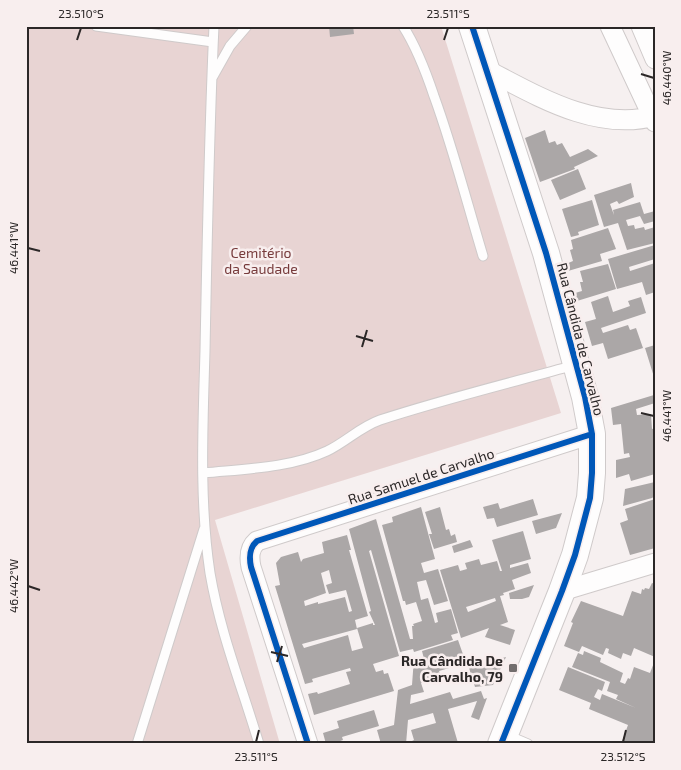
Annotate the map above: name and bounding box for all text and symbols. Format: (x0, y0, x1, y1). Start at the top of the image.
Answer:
text: 23.510°S (58, 6, 104, 20)
text: 23.511°S (426, 6, 470, 20)
text: 46.440°W (659, 51, 673, 105)
text: 46.441°W (6, 222, 20, 274)
park label: Cemitério da Saudade (224, 244, 298, 277)
street label: Rua Cândida de Carvalho (554, 261, 608, 417)
text: 46.441°W (659, 390, 673, 442)
street label: Rua Samuel de Carvalho (346, 444, 496, 508)
text: 46.442°W (6, 559, 20, 613)
place label: Rua Cândida De Carvalho, 79 (401, 652, 503, 685)
marker: Rua Cândida De Carvalho, 79 (507, 662, 519, 674)
text: 23.511°S (234, 749, 278, 763)
text: 23.512°S (600, 749, 646, 763)

